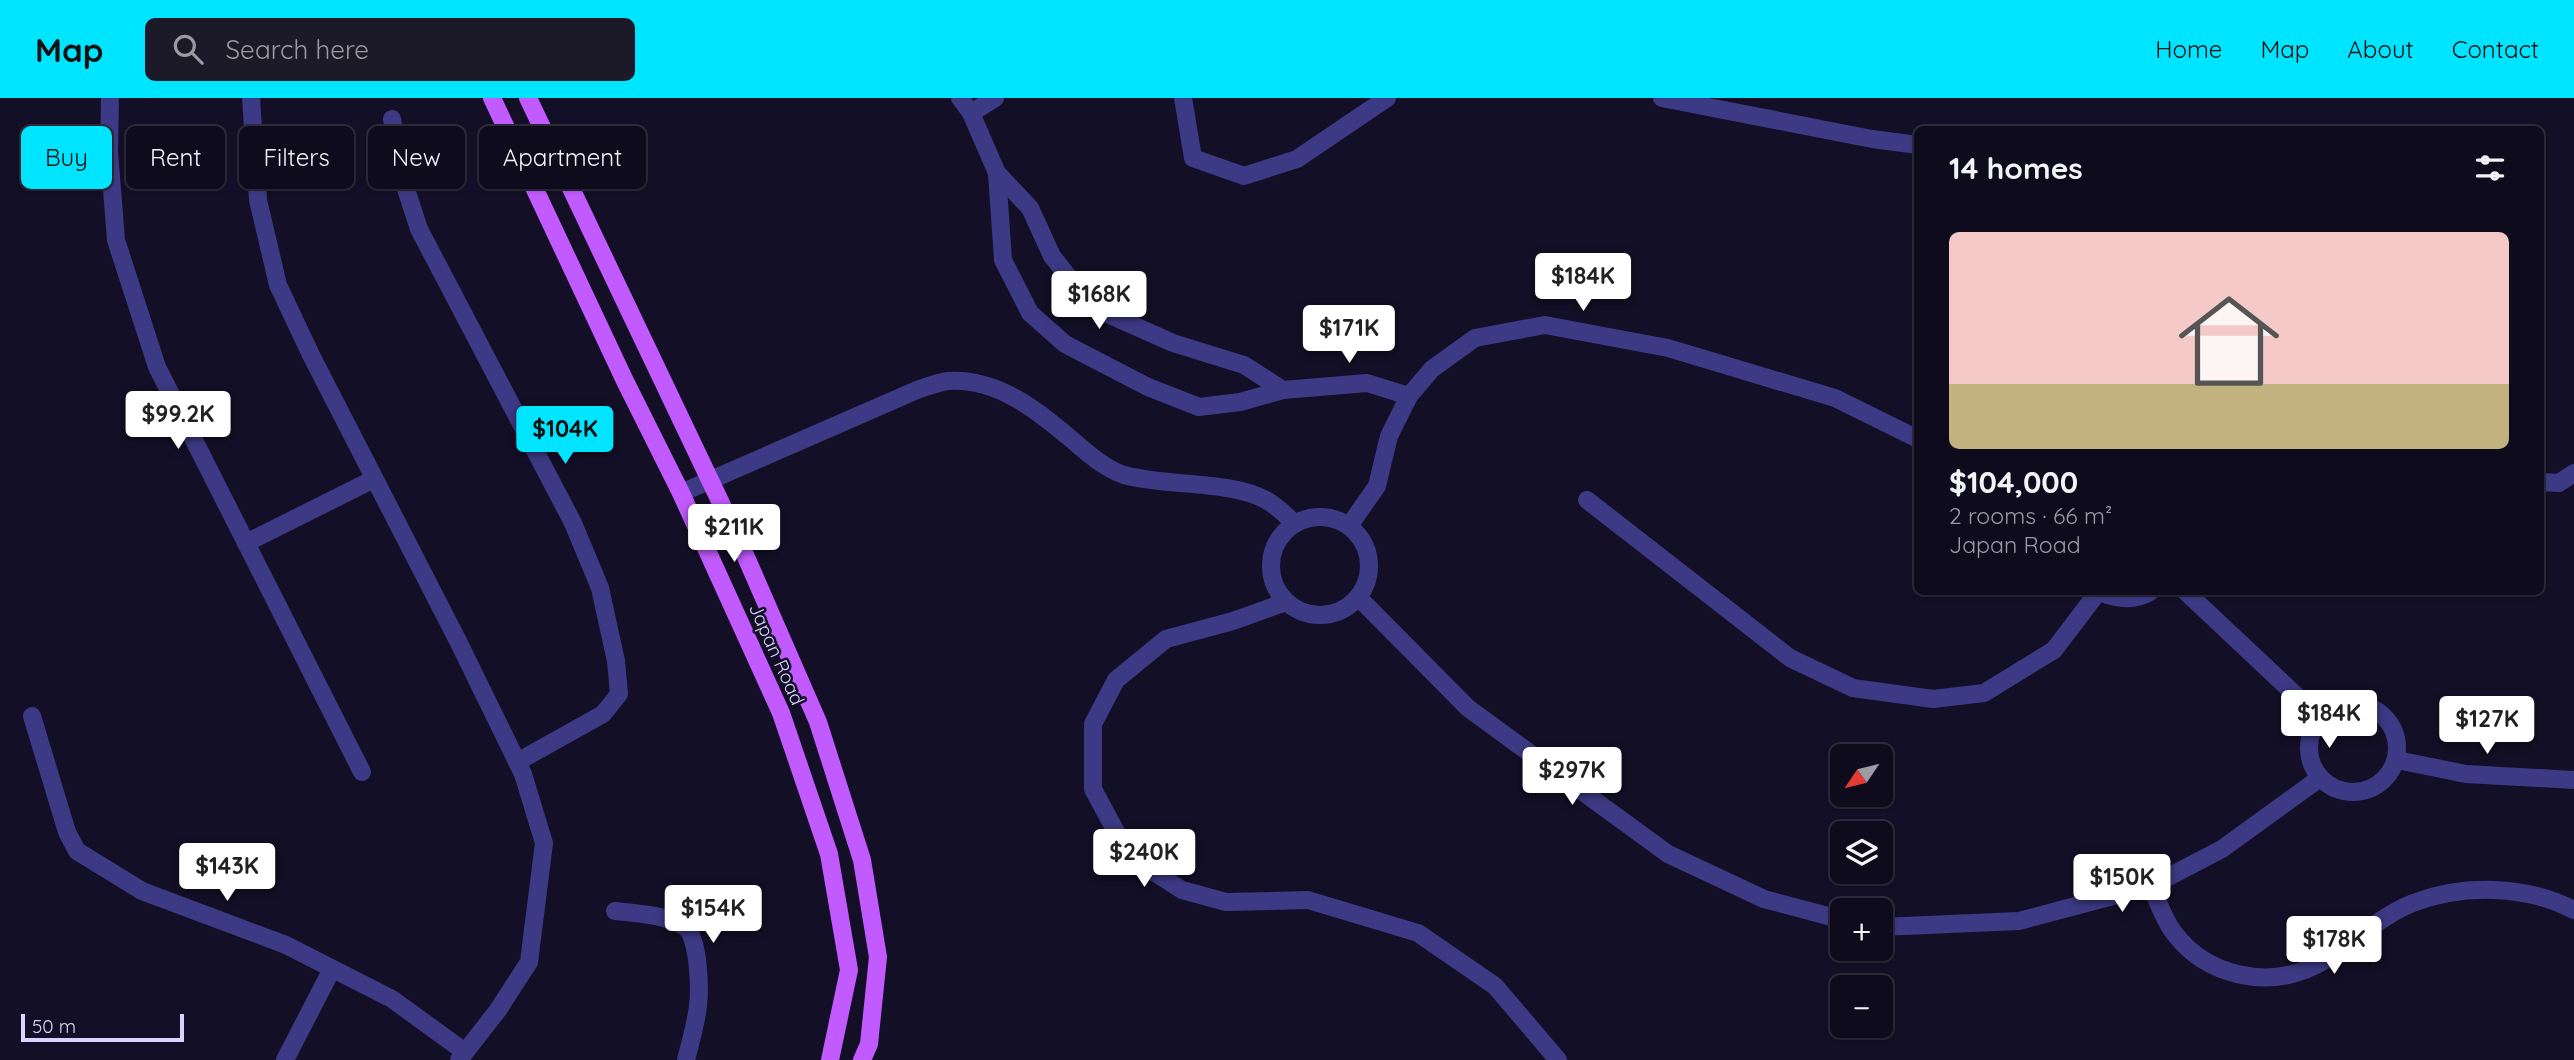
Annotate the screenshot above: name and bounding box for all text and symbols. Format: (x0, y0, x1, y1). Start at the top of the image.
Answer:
search box (145, 18, 635, 81)
text: Map (35, 29, 103, 70)
icon: search (169, 30, 207, 68)
text: Search here (225, 33, 369, 66)
text: Home (2155, 34, 2222, 64)
text: Map (2260, 34, 2309, 64)
text: About (2347, 34, 2414, 64)
text: Contact (2452, 34, 2539, 64)
chip: Buy (21, 126, 112, 189)
chip: Rent (126, 126, 225, 189)
chip: Filters (239, 126, 354, 189)
chip: New (368, 126, 465, 189)
chip: Apartment (479, 126, 646, 189)
text: 14 homes (1949, 149, 2083, 187)
icon: filters (2471, 149, 2509, 187)
pin: $184K (1534, 254, 1632, 313)
text: $184K (1551, 261, 1615, 290)
pin: $168K (1050, 272, 1148, 331)
icon: home (2166, 278, 2292, 404)
text: $168K (1067, 279, 1131, 308)
pin: $171K (1300, 306, 1398, 365)
text: $171K (1319, 313, 1379, 342)
pin: $99.2K (121, 392, 235, 451)
text: $99.2K (142, 399, 214, 428)
pin: $104K (516, 406, 614, 466)
text: $104K (532, 414, 598, 443)
text: $104,000 (1949, 463, 2078, 501)
text: 2 rooms · 66 m² (1949, 501, 2112, 530)
pin: $211K (685, 504, 783, 564)
text: $211K (704, 512, 764, 541)
text: Japan Road (1949, 530, 2081, 559)
street label: Japan Road (744, 599, 810, 709)
pin: $184K (2280, 690, 2378, 750)
pin: $127K (2438, 696, 2536, 756)
text: $184K (2297, 698, 2361, 727)
text: $127K (2455, 704, 2519, 733)
north arrow (1830, 744, 1894, 807)
map controls (1830, 744, 1893, 1038)
pin: $297K (1523, 748, 1621, 807)
text: $297K (1539, 755, 1605, 784)
button: layers (1830, 821, 1893, 884)
pin: $240K (1095, 830, 1193, 889)
text: $240K (1109, 837, 1179, 866)
pin: $143K (178, 844, 276, 903)
text: $143K (195, 851, 259, 880)
pin: $150K (2073, 854, 2171, 914)
text: $150K (2089, 862, 2155, 891)
pin: $154K (664, 886, 762, 945)
text: $154K (681, 893, 745, 922)
button: + (1830, 898, 1893, 961)
pin: $178K (2285, 916, 2383, 976)
text: $178K (2303, 924, 2365, 953)
button: − (1830, 975, 1893, 1038)
scale bar (21, 1011, 184, 1043)
text: 50 m (32, 1014, 76, 1038)

